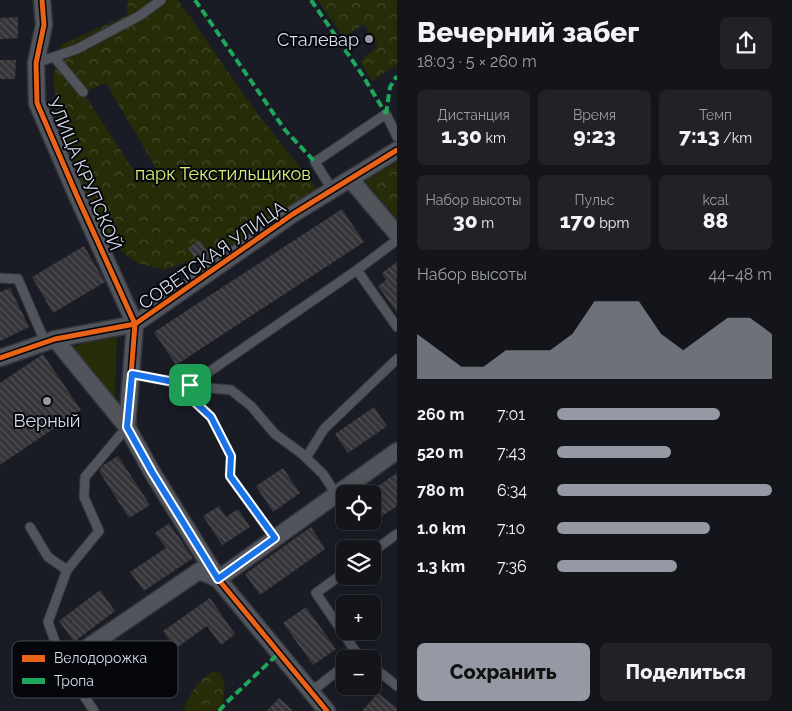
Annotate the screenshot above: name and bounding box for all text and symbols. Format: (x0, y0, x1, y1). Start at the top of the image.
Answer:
text: Вечерний забег (417, 16, 639, 49)
button: share (720, 17, 772, 69)
place label: Сталевар (277, 29, 359, 50)
marker: Сталевар (363, 33, 375, 45)
text: 18:03 · 5 × 260 m (417, 52, 537, 71)
street label: УЛИЦА КРУПСКОЙ (43, 94, 127, 254)
text: Дистанция (437, 107, 510, 123)
text: Время (573, 107, 616, 123)
text: Темп (699, 107, 732, 123)
text: 1.30 (441, 123, 482, 148)
text: 9:23 (573, 123, 616, 148)
text: 7:13 (679, 123, 720, 148)
text: km (482, 130, 506, 146)
text: /km (720, 130, 752, 146)
park label: парк Текстильщиков (135, 163, 311, 184)
text: Набор высоты (425, 192, 522, 208)
text: Пульс (574, 192, 615, 208)
text: kcal (702, 192, 729, 208)
street label: СОВЕТСКАЯ УЛИЦА (135, 196, 289, 314)
text: 30 (453, 208, 478, 233)
text: 170 (560, 208, 596, 233)
text: 88 (703, 208, 728, 233)
text: m (478, 215, 494, 231)
text: bpm (596, 215, 629, 231)
text: Набор высоты (417, 265, 527, 284)
text: 44–48 m (709, 265, 772, 284)
pin (169, 364, 211, 406)
icon: arrive (176, 371, 204, 399)
marker: Верный (41, 395, 53, 407)
text: 260 m (417, 405, 464, 424)
text: 7:01 (497, 405, 525, 424)
place label: Верный (13, 410, 81, 431)
text: 520 m (417, 443, 463, 462)
text: 7:43 (497, 443, 526, 462)
text: 780 m (417, 481, 464, 500)
text: 6:34 (497, 481, 527, 500)
map controls (336, 485, 381, 695)
button: locate (336, 485, 381, 530)
text: 1.0 km (417, 519, 466, 538)
text: 7:10 (497, 519, 525, 538)
button: layers (336, 540, 381, 585)
text: 1.3 km (417, 557, 465, 576)
text: 7:36 (497, 557, 527, 576)
button: + (336, 595, 381, 640)
legend (12, 641, 178, 698)
button: Сохранить (417, 643, 590, 701)
button: Поделиться (600, 643, 772, 701)
text: Велодорожка (54, 650, 147, 666)
button: − (336, 650, 381, 695)
text: Тропа (54, 673, 94, 689)

